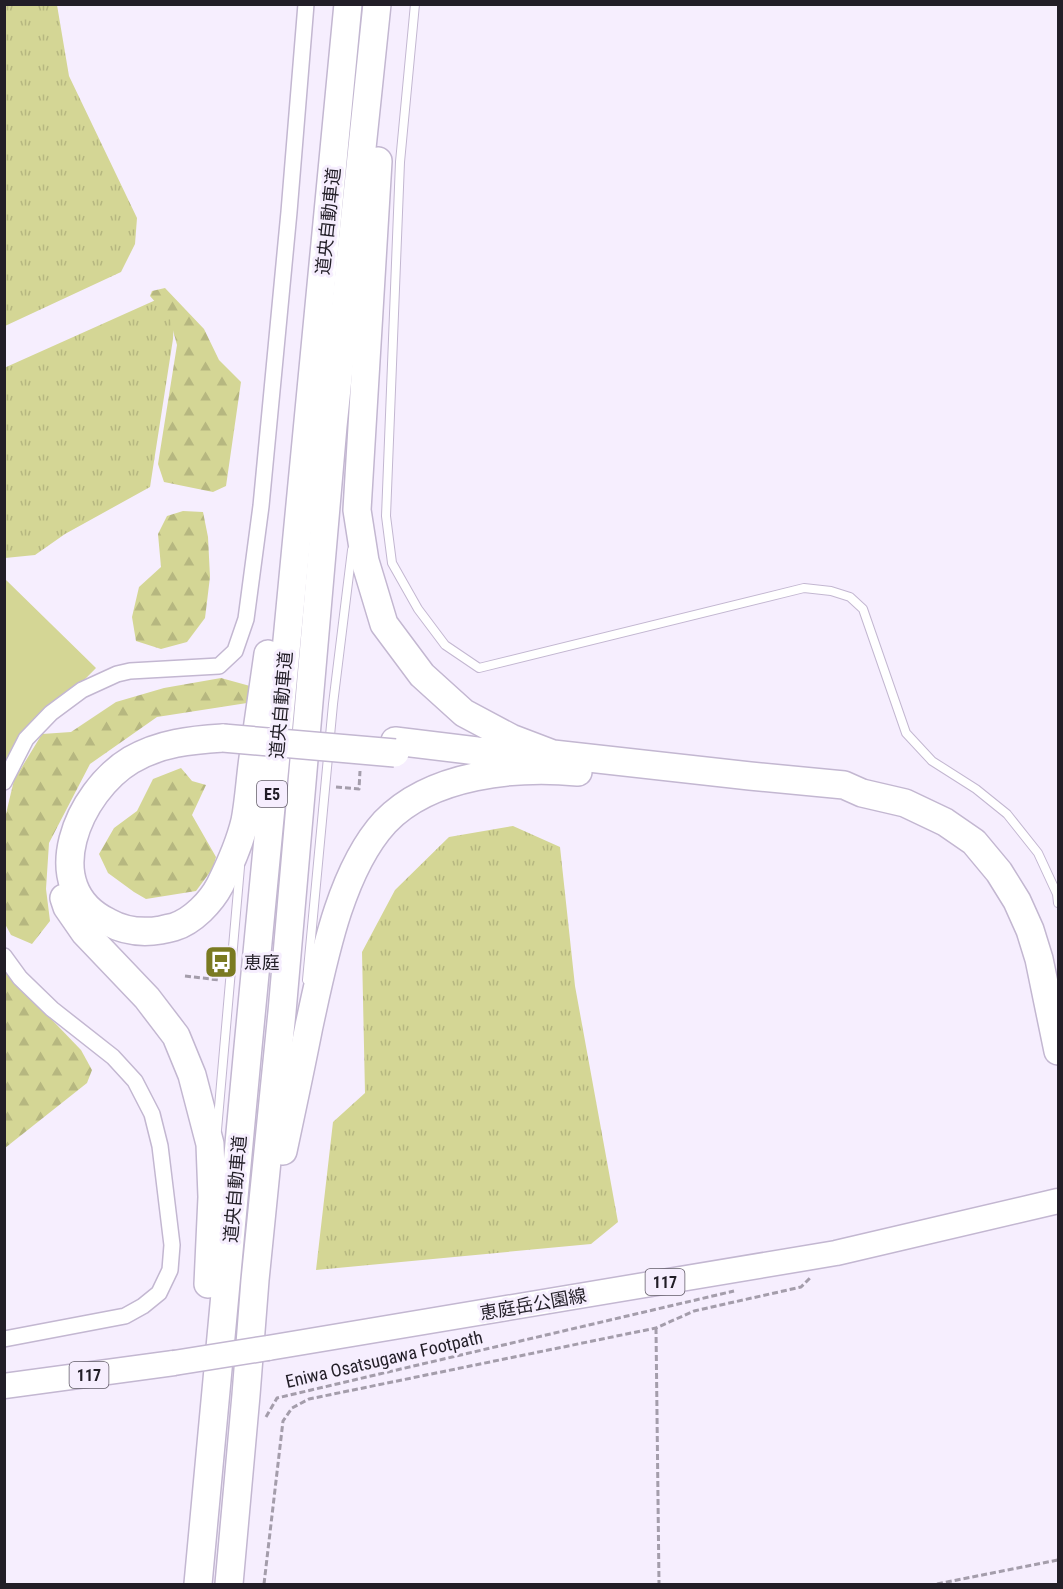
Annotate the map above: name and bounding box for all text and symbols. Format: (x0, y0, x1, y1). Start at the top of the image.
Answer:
street label: 道央自動車道 (312, 166, 344, 276)
street label: 道央自動車道 (266, 650, 296, 760)
road number: E5 (257, 781, 287, 807)
bus stop icon: 恵庭 (203, 944, 239, 980)
place label: 恵庭 (244, 952, 280, 973)
street label: 道央自動車道 (220, 1134, 250, 1244)
road number: 117 (646, 1269, 684, 1295)
street label: 恵庭岳公園線 (478, 1284, 588, 1324)
street label: Eniwa Osatsugawa Footpath (283, 1326, 485, 1392)
road number: 117 (70, 1362, 109, 1388)

